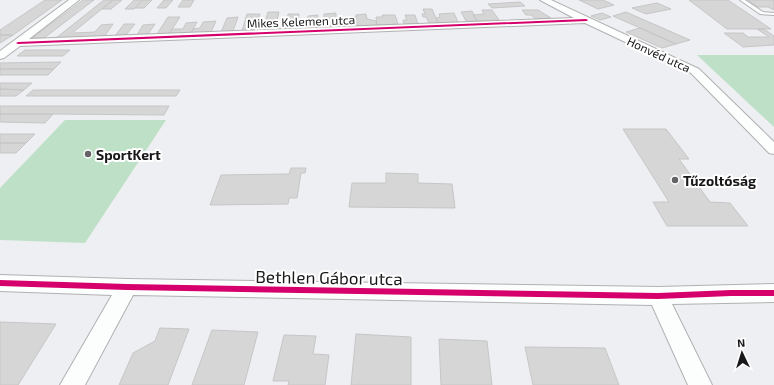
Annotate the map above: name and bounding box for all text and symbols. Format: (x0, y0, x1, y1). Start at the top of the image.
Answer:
street label: Mikes Kelemen utca (247, 12, 355, 30)
street label: Honvéd utca (625, 33, 693, 75)
place label: SportKert (96, 146, 161, 163)
marker: SportKert (83, 149, 93, 159)
place label: Tűzoltóság (683, 172, 756, 189)
marker: Tűzoltóság (670, 175, 680, 185)
street label: Bethlen Gábor utca (255, 266, 403, 288)
north arrow (722, 333, 762, 373)
text: N (737, 336, 746, 349)

